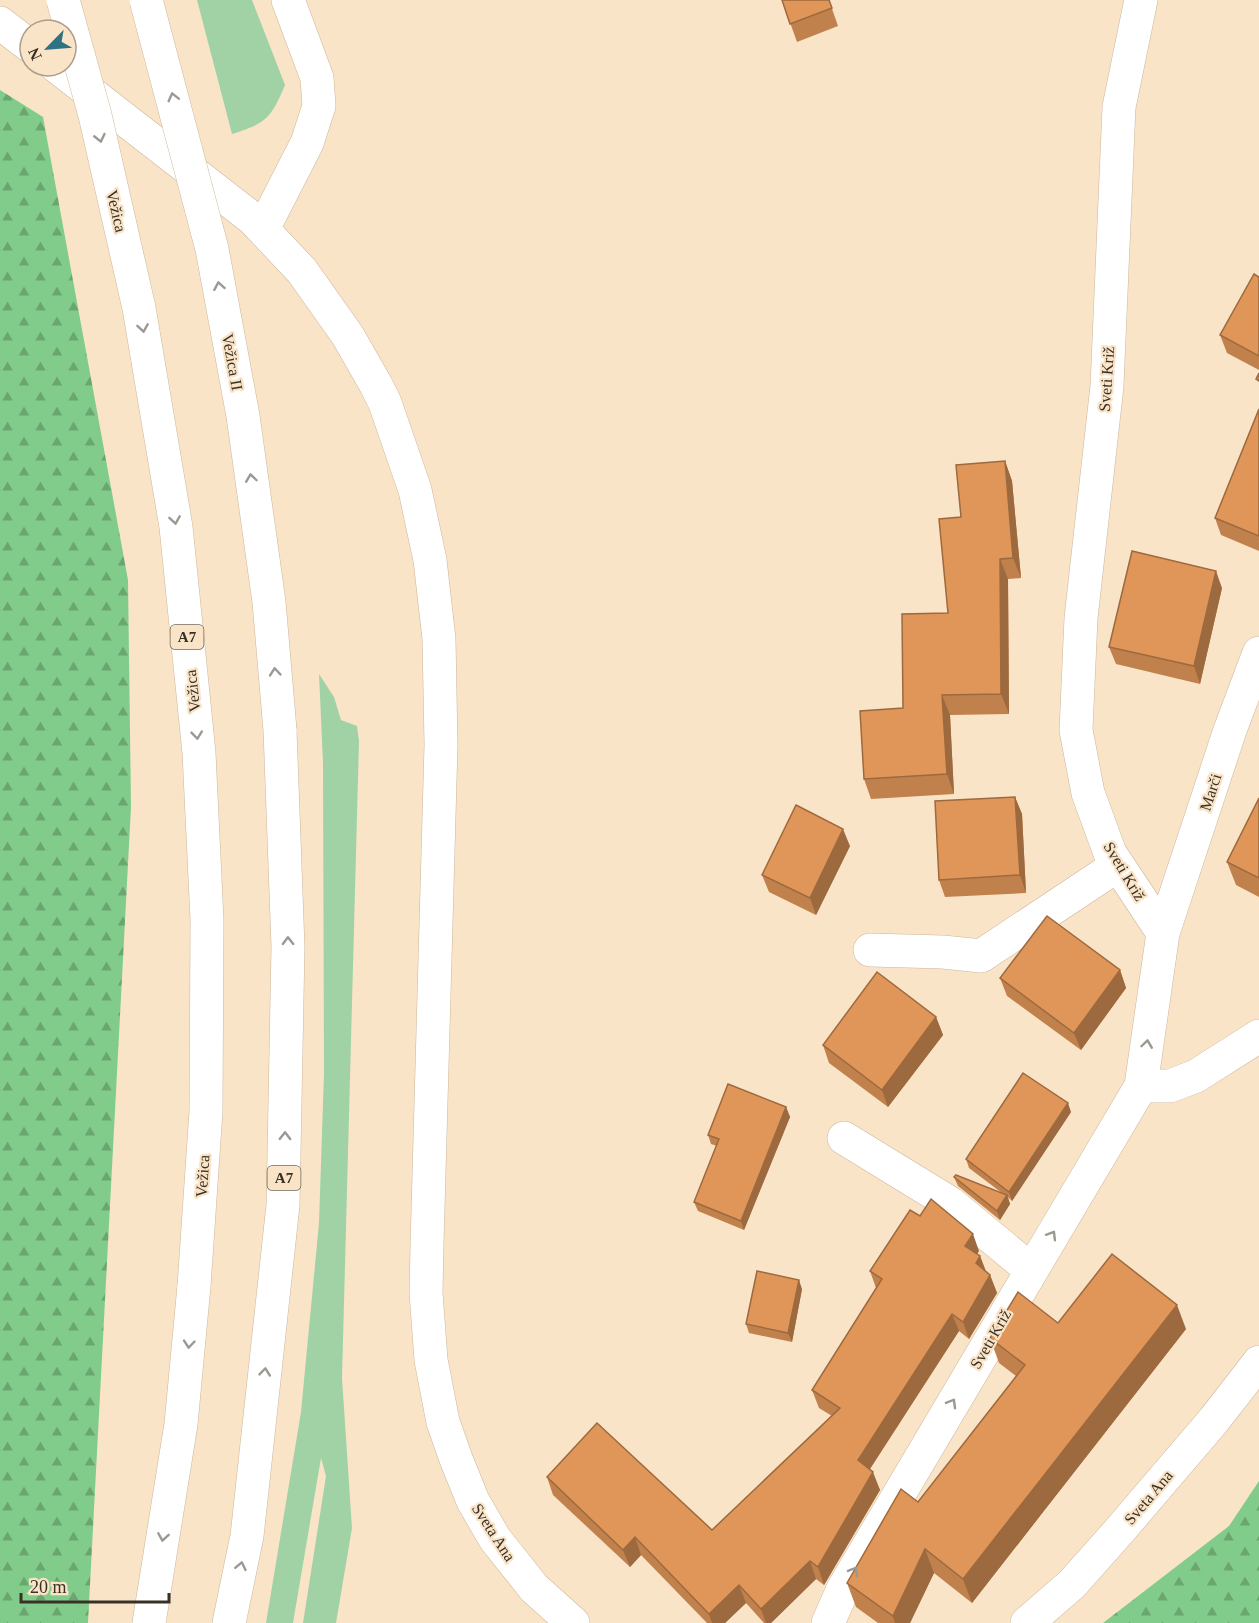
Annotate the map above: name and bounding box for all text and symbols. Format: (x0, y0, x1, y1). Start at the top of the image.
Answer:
north arrow (18, 18, 78, 78)
text: N (25, 45, 45, 63)
one-way arrow (168, 92, 180, 103)
one-way arrow (93, 132, 106, 142)
street label: Vežica (103, 188, 130, 234)
one-way arrow (213, 282, 226, 292)
one-way arrow (136, 323, 148, 332)
street label: Vežica II (219, 332, 246, 392)
street label: Sveti Križ (1096, 346, 1117, 412)
one-way arrow (246, 474, 258, 483)
one-way arrow (168, 515, 180, 525)
road number: A7 (170, 625, 204, 649)
one-way arrow (269, 667, 282, 676)
street label: Vežica (182, 669, 203, 713)
one-way arrow (190, 730, 203, 739)
street label: Marči (1196, 771, 1225, 813)
street label: Sveti Križ (1100, 839, 1149, 904)
one-way arrow (282, 937, 294, 946)
one-way arrow (1141, 1039, 1153, 1049)
one-way arrow (278, 1132, 291, 1141)
street label: Vežica (193, 1154, 212, 1198)
road number: A7 (268, 1166, 300, 1190)
one-way arrow (1044, 1231, 1056, 1241)
street label: Sveti Križ (967, 1307, 1014, 1372)
one-way arrow (183, 1339, 196, 1349)
one-way arrow (258, 1368, 271, 1377)
one-way arrow (945, 1399, 957, 1409)
street label: Sveta Ana (1121, 1467, 1176, 1528)
street label: Sveta Ana (469, 1500, 518, 1564)
one-way arrow (157, 1532, 170, 1542)
one-way arrow (233, 1561, 246, 1571)
scale bar (21, 1566, 170, 1604)
one-way arrow (846, 1567, 858, 1577)
text: 20 m (30, 1577, 67, 1597)

